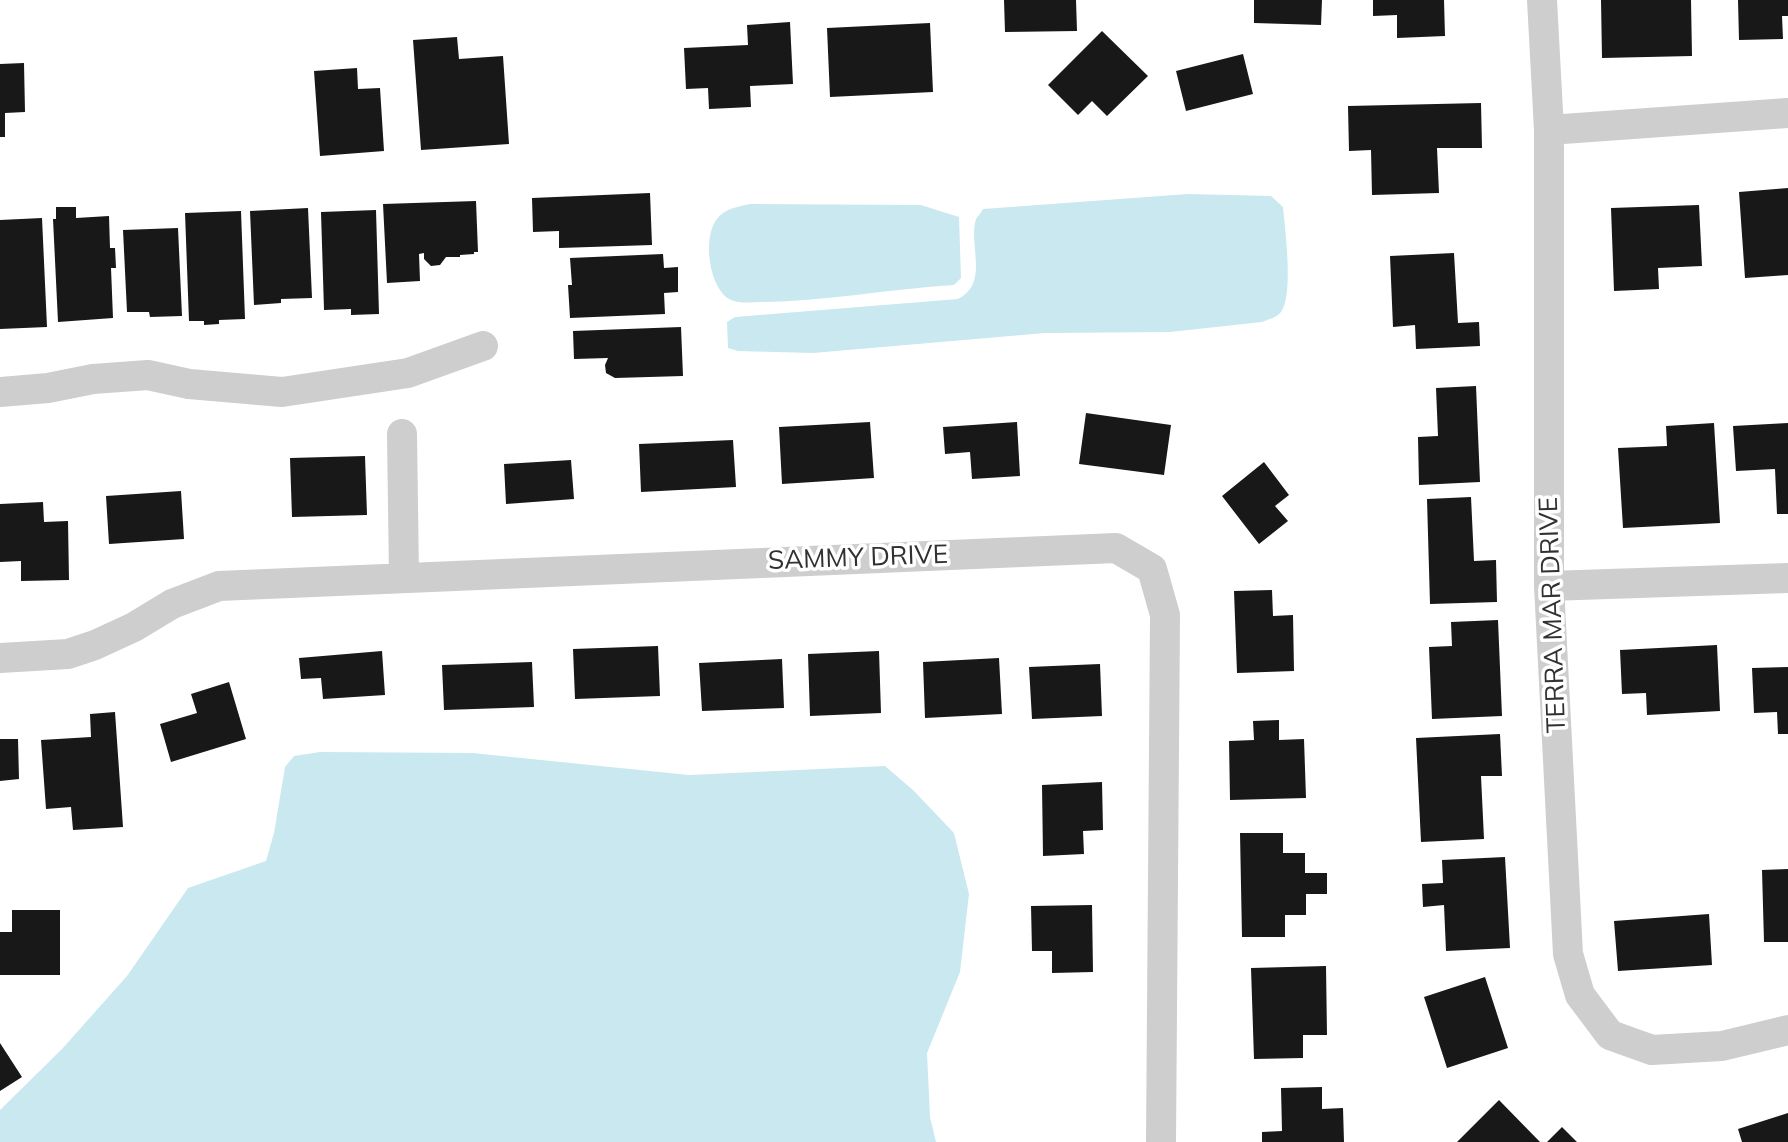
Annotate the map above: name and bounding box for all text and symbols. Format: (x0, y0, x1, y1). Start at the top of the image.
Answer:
street label: TERRA MAR DRIVE (1533, 496, 1573, 734)
street label: SAMMY DRIVE (767, 539, 949, 577)

